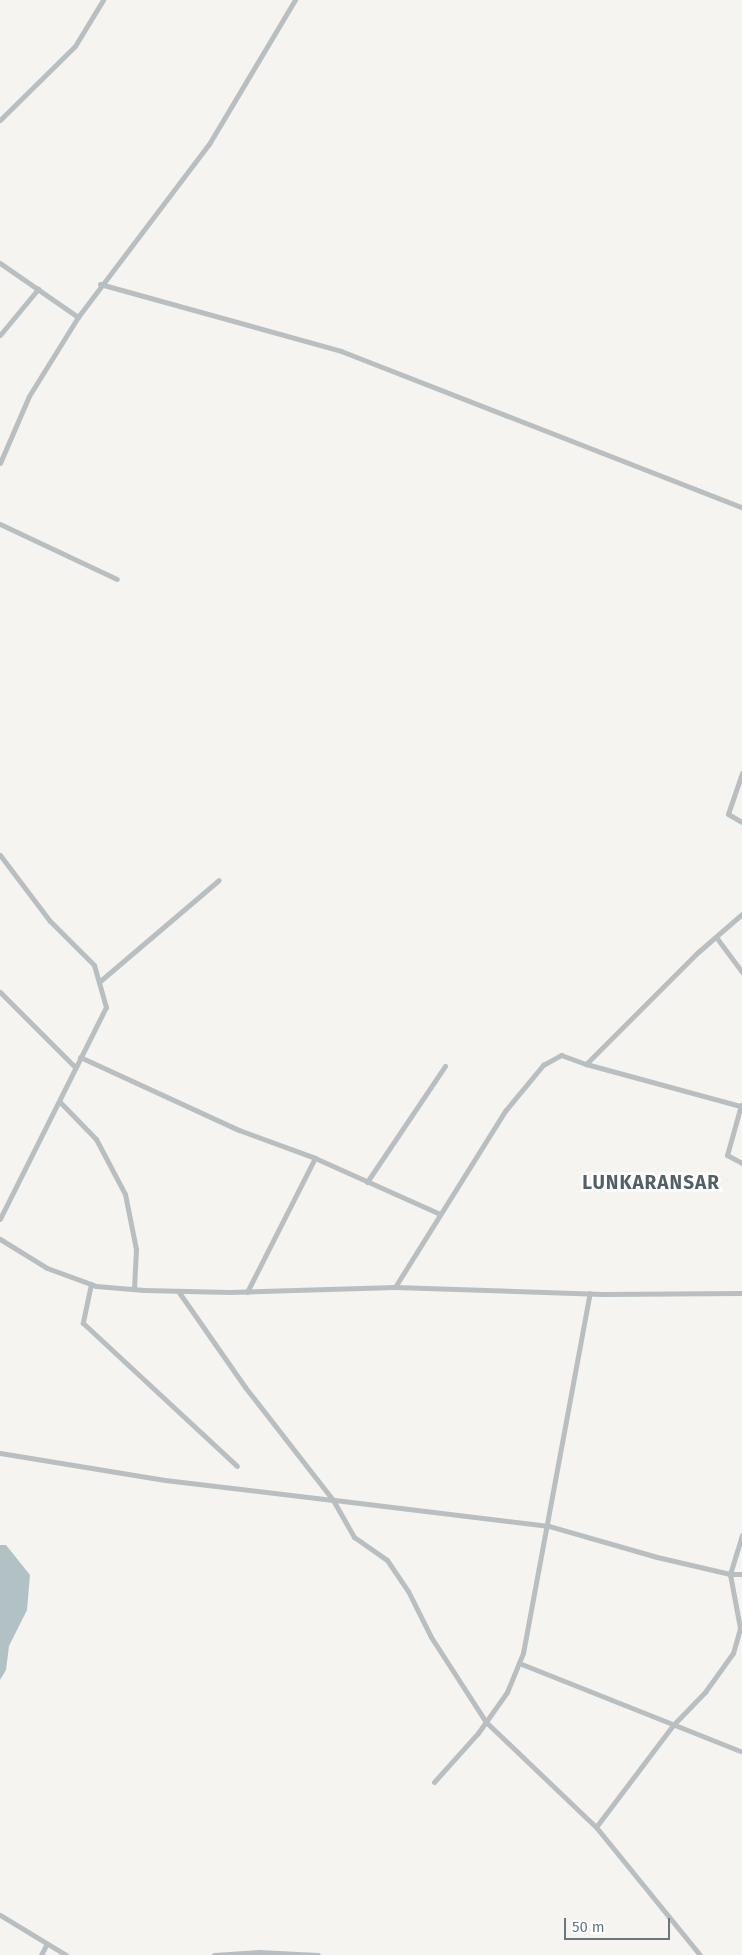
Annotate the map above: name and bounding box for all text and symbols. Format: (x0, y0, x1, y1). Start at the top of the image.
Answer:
district label: LUNKARANSAR (581, 1172, 721, 1194)
scale bar (567, 1908, 673, 1940)
text: 50 m (572, 1918, 605, 1936)

